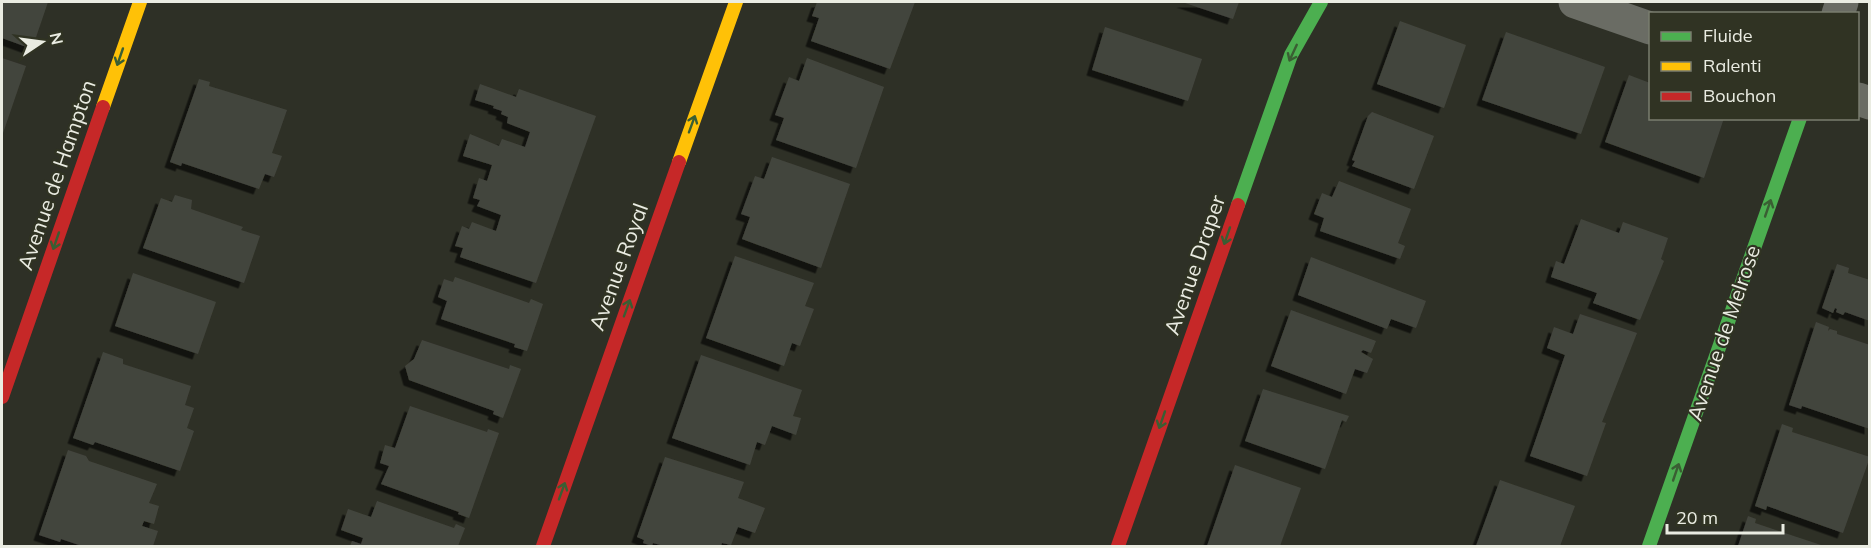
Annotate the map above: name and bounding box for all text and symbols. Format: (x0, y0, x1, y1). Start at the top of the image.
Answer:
north arrow (12, 12, 72, 72)
legend (1649, 12, 1859, 120)
text: Fluide (1703, 24, 1753, 47)
text: N (46, 30, 68, 47)
one-way arrow (1287, 43, 1299, 61)
one-way arrow (114, 47, 125, 66)
text: Ralenti (1703, 54, 1761, 77)
street label: Avenue de Hampton (11, 76, 101, 273)
text: Bouchon (1703, 84, 1776, 107)
one-way arrow (688, 115, 699, 134)
street label: Avenue Draper (1158, 191, 1230, 338)
one-way arrow (1764, 199, 1775, 218)
street label: Avenue Royal (583, 200, 653, 334)
one-way arrow (1221, 226, 1232, 245)
one-way arrow (49, 231, 60, 250)
street label: Avenue de Melrose (1681, 241, 1765, 424)
one-way arrow (623, 299, 634, 317)
one-way arrow (1156, 410, 1167, 429)
one-way arrow (1671, 463, 1682, 481)
one-way arrow (558, 482, 569, 501)
scale bar (1667, 497, 1782, 535)
text: 20 m (1676, 506, 1718, 529)

